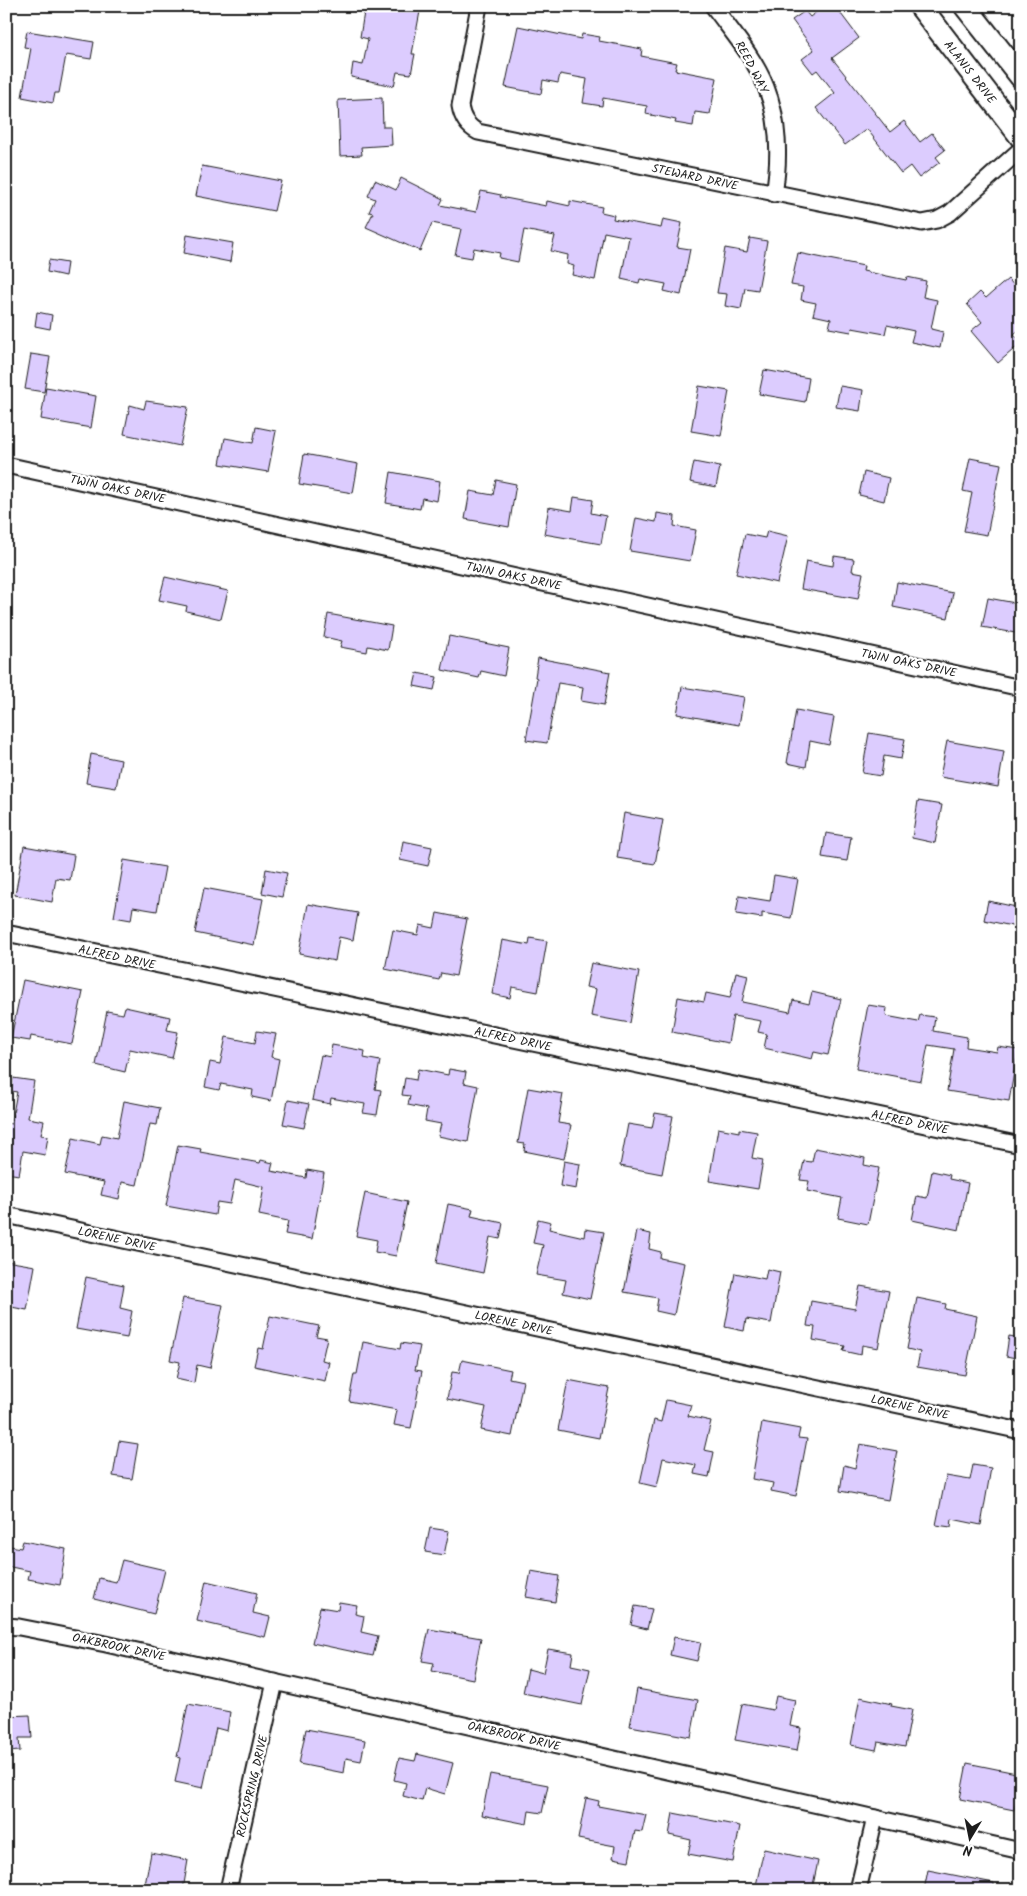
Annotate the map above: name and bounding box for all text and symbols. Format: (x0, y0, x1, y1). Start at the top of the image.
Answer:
street label: ALANIS DRIVE (939, 36, 1001, 109)
street label: REED WAY (730, 38, 774, 98)
street label: STEWARD DRIVE (650, 159, 741, 196)
street label: TWIN OAKS DRIVE (68, 470, 168, 509)
street label: TWIN OAKS DRIVE (464, 557, 564, 596)
street label: TWIN OAKS DRIVE (859, 644, 959, 683)
street label: ALFRED DRIVE (76, 940, 158, 975)
street label: ALFRED DRIVE (472, 1022, 554, 1057)
street label: ALFRED DRIVE (869, 1105, 951, 1140)
street label: LORENE DRIVE (76, 1222, 159, 1257)
street label: LORENE DRIVE (473, 1306, 556, 1341)
street label: LORENE DRIVE (869, 1390, 952, 1425)
street label: OAKBROOK DRIVE (71, 1628, 168, 1667)
street label: OAKBROOK DRIVE (466, 1717, 563, 1757)
street label: ROCKSPRING DRIVE (231, 1732, 274, 1839)
north arrow (944, 1814, 994, 1864)
text: N (961, 1838, 974, 1861)

